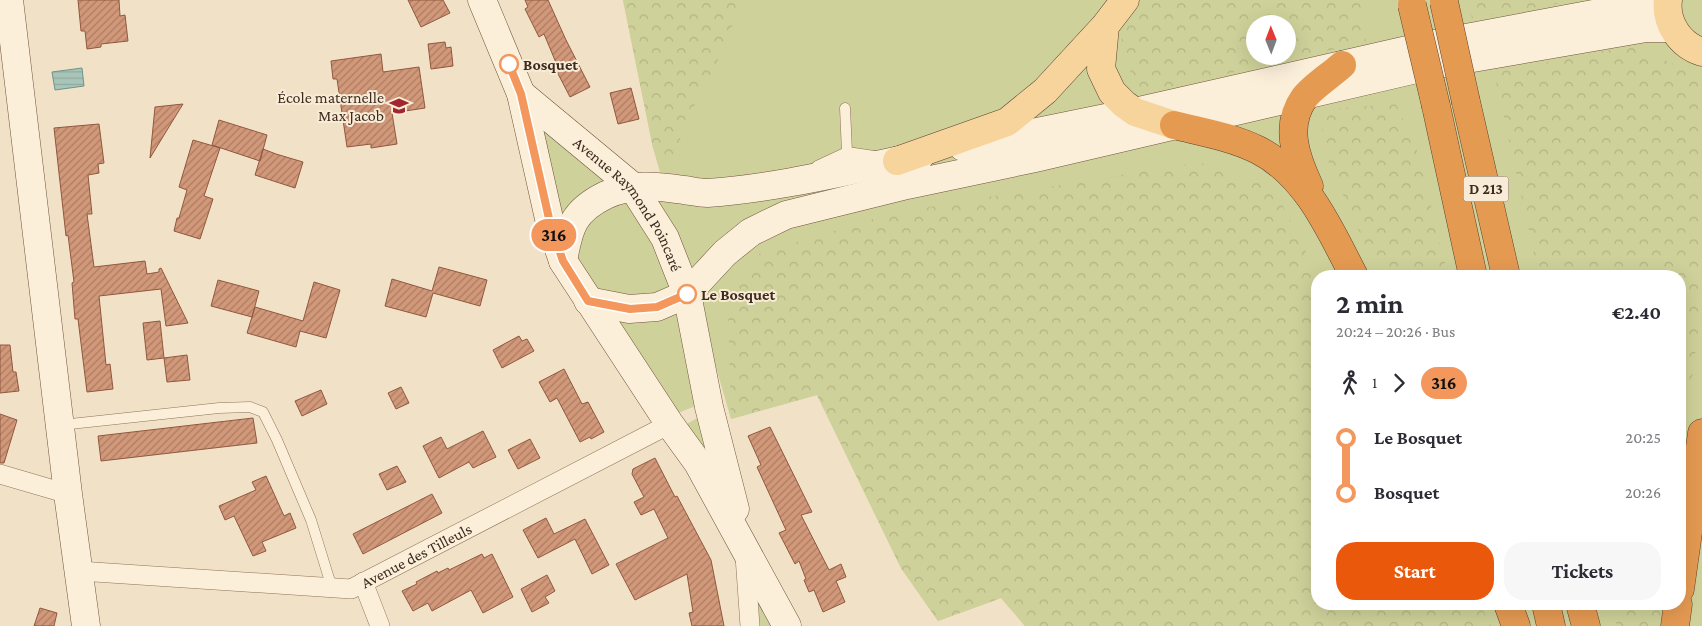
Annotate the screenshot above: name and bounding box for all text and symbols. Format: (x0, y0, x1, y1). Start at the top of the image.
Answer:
north arrow (1246, 15, 1296, 65)
map controls (1246, 15, 1296, 65)
marker: Bosquet (499, 54, 519, 74)
place label: Bosquet (523, 56, 578, 73)
place label: École maternelle Max Jacob (277, 89, 384, 125)
school or university icon: École maternelle Max Jacob (388, 95, 410, 117)
street label: Avenue Raymond Poincaré (571, 133, 686, 274)
road number: D 213 (1464, 176, 1508, 202)
line badge: 316 (525, 219, 583, 251)
text: 316 (541, 225, 567, 245)
marker: Le Bosquet (677, 284, 697, 304)
place label: Le Bosquet (701, 286, 775, 303)
text: 2 min (1336, 288, 1404, 319)
text: €2.40 (1612, 302, 1661, 323)
text: 20:24 – 20:26 · Bus (1336, 323, 1455, 340)
icon: walk (1336, 369, 1364, 397)
icon: forward (1385, 369, 1413, 397)
text: 316 (1431, 373, 1457, 393)
text: 1 (1372, 374, 1377, 391)
text: Le Bosquet (1374, 427, 1462, 448)
text: 20:25 (1626, 429, 1661, 446)
text: Bosquet (1374, 482, 1439, 503)
text: 20:26 (1625, 484, 1661, 501)
street label: Avenue des Tilleuls (358, 520, 474, 591)
button: Start (1336, 542, 1494, 600)
button: Tickets (1504, 542, 1661, 600)

